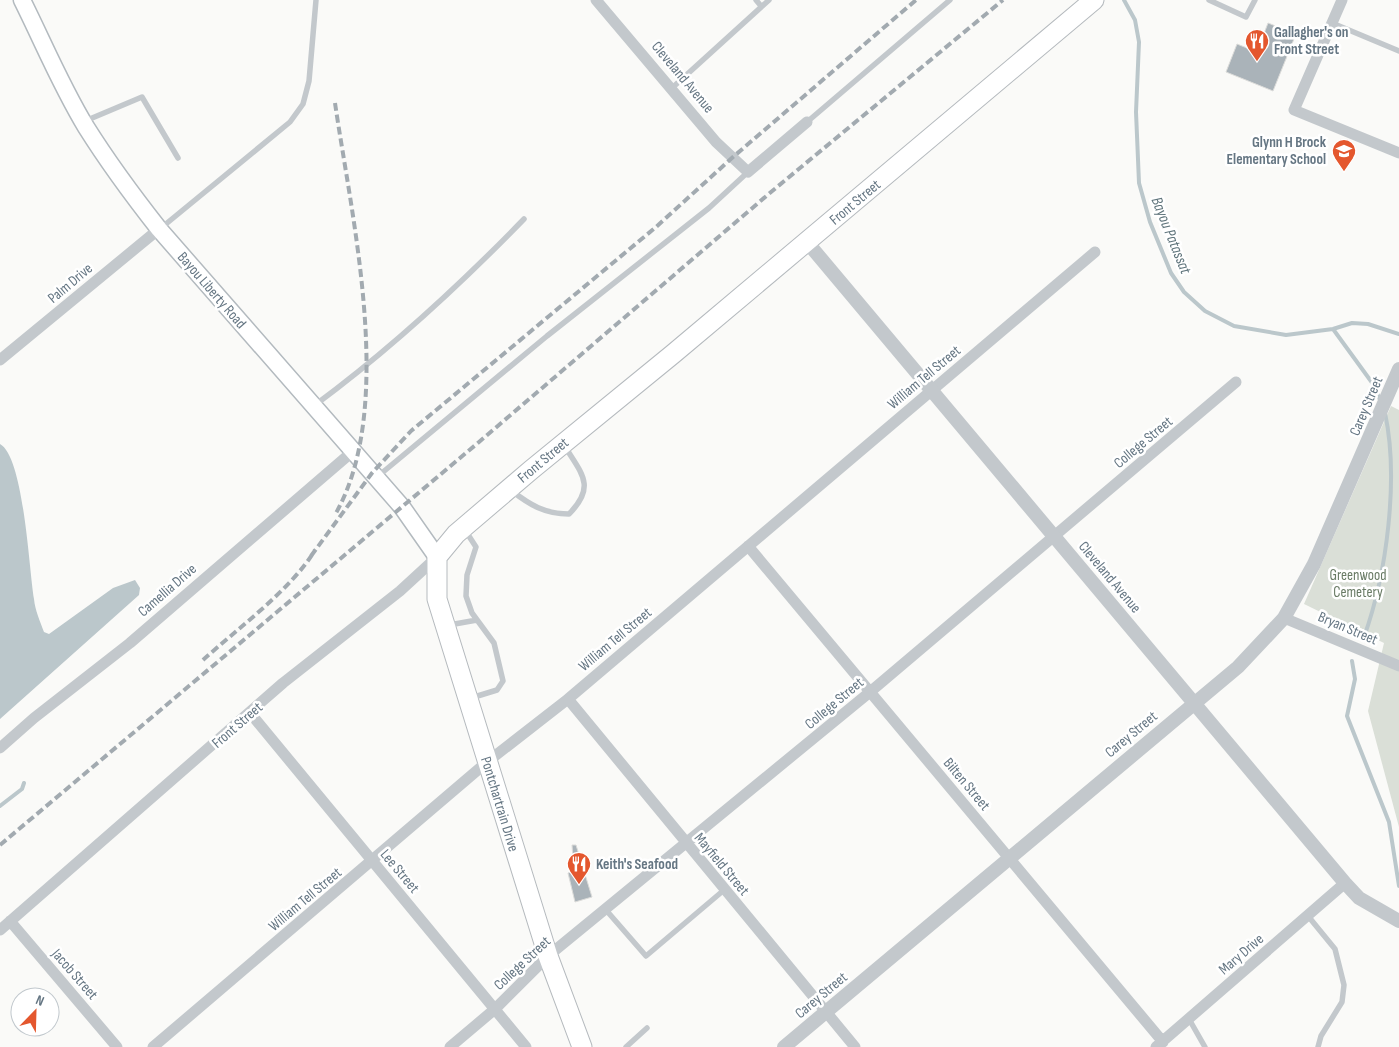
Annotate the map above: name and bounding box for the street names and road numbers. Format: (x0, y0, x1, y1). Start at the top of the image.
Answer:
street label: Cleveland Avenue (647, 38, 718, 117)
street label: Front Street (826, 175, 885, 229)
street label: Bayou Liberty Road (173, 248, 250, 333)
street label: Palm Drive (44, 259, 97, 308)
street label: William Tell Street (884, 341, 965, 414)
street label: Carey Street (1345, 373, 1388, 439)
street label: College Street (1110, 412, 1177, 472)
street label: Front Street (514, 433, 573, 487)
street label: Cleveland Avenue (1074, 538, 1145, 617)
street label: Camellia Drive (134, 560, 201, 621)
street label: William Tell Street (575, 603, 656, 676)
street label: Bryan Street (1315, 607, 1381, 650)
street label: College Street (801, 673, 868, 733)
street label: Front Street (208, 698, 267, 753)
street label: Carey Street (1101, 707, 1162, 762)
street label: Pontchartrain Drive (476, 754, 523, 854)
street label: Bilten Street (939, 754, 994, 815)
street label: Mayfield Street (690, 829, 754, 900)
street label: Lee Street (376, 845, 424, 897)
street label: William Tell Street (265, 863, 346, 936)
street label: Mary Drive (1215, 930, 1268, 979)
street label: College Street (490, 932, 555, 995)
street label: Jacob Street (47, 944, 102, 1004)
street label: Carey Street (791, 968, 852, 1023)

